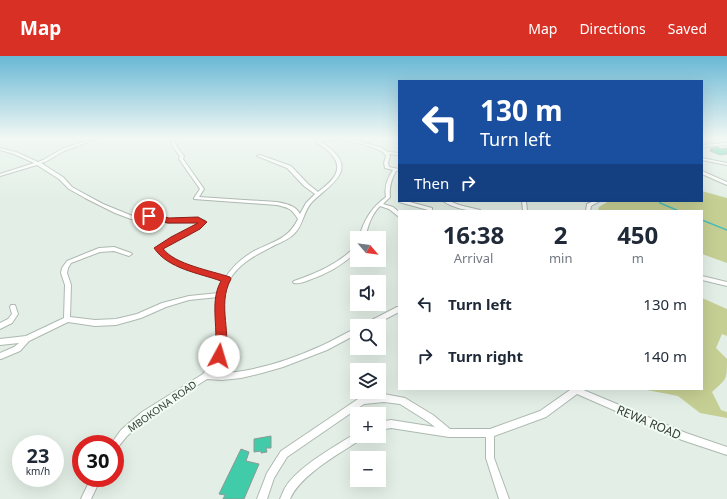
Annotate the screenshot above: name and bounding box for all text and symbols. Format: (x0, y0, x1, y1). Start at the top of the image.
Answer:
text: Map (20, 15, 61, 41)
text: Map (528, 19, 557, 38)
text: Directions (579, 19, 646, 38)
text: Saved (668, 19, 707, 38)
text: 130 m (480, 91, 563, 129)
icon: left (414, 96, 466, 148)
text: Turn left (480, 127, 551, 151)
icon: right (457, 172, 479, 194)
text: Then (414, 173, 449, 193)
pin (132, 199, 166, 233)
icon: arrive (138, 205, 160, 227)
text: 16:38 (443, 218, 504, 251)
text: 2 (554, 218, 568, 251)
text: 450 (617, 218, 658, 251)
north arrow (350, 231, 386, 267)
map controls (350, 231, 386, 487)
text: Arrival (454, 249, 493, 267)
text: min (549, 249, 572, 267)
text: m (632, 249, 644, 267)
button: sound (350, 275, 386, 311)
icon: left (414, 293, 436, 315)
text: Turn left (448, 294, 512, 314)
text: 130 m (643, 294, 687, 314)
button: search (350, 319, 386, 355)
position arrow (198, 335, 240, 377)
icon: right (414, 345, 436, 367)
text: Turn right (448, 346, 523, 366)
text: 140 m (643, 346, 687, 366)
button: layers (350, 363, 386, 399)
street label: MBOKONA ROAD (125, 377, 199, 435)
street label: REWA ROAD (614, 401, 684, 443)
button: + (350, 407, 386, 443)
speed limit sign: 30 (72, 435, 124, 487)
text: 23 (27, 442, 49, 469)
button: − (350, 451, 386, 487)
text: km/h (26, 464, 50, 478)

